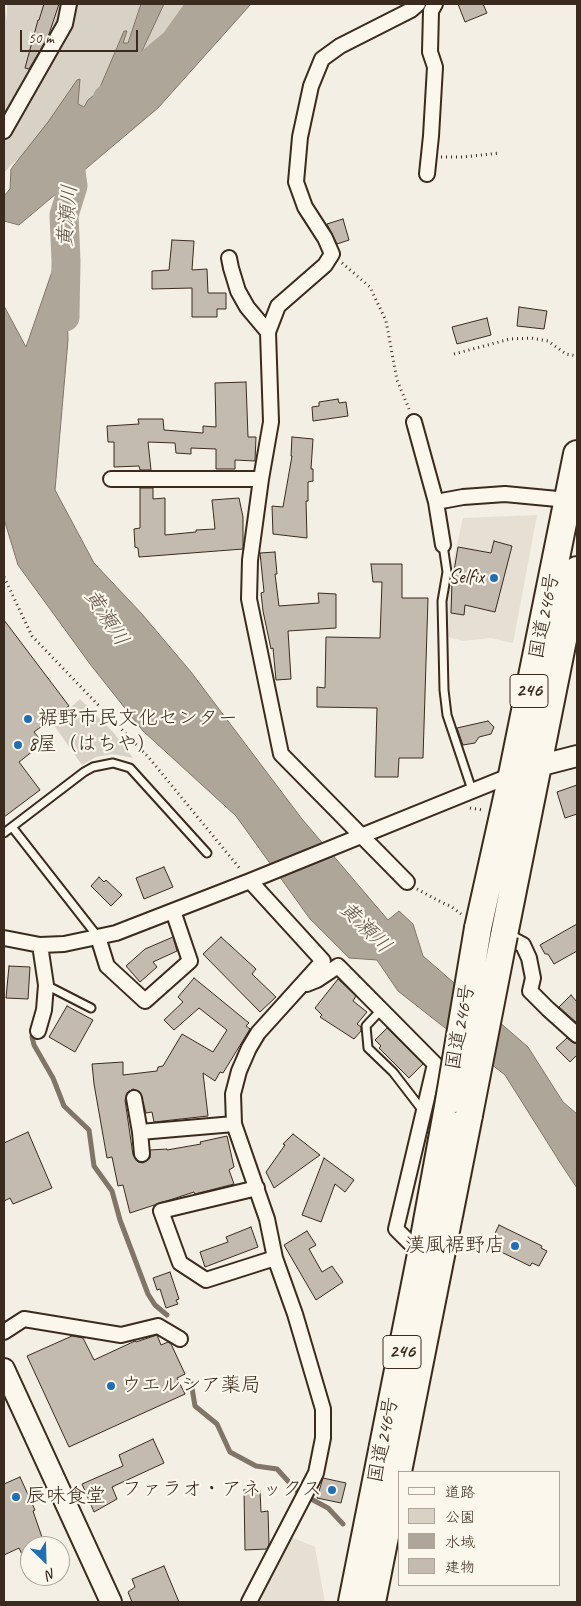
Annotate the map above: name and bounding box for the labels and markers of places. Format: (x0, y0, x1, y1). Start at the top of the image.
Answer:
place label: Selfix (449, 566, 484, 590)
marker: Selfix (488, 572, 500, 584)
place label: 裾野市民文化センター (38, 707, 238, 731)
marker: 裾野市民文化センター (22, 713, 34, 725)
place label: 8屋（はちや） (28, 733, 157, 757)
marker: 8屋（はちや） (12, 739, 24, 751)
place label: 漢風裾野店 (405, 1234, 505, 1258)
marker: 漢風裾野店 (509, 1240, 521, 1252)
place label: ウエルシア薬局 (121, 1374, 261, 1398)
marker: ウエルシア薬局 (105, 1380, 117, 1392)
place label: ファラオ・アネックス (122, 1478, 322, 1502)
marker: ファラオ・アネックス (326, 1484, 338, 1496)
place label: 辰味食堂 (26, 1485, 106, 1509)
marker: 辰味食堂 (10, 1491, 22, 1503)

